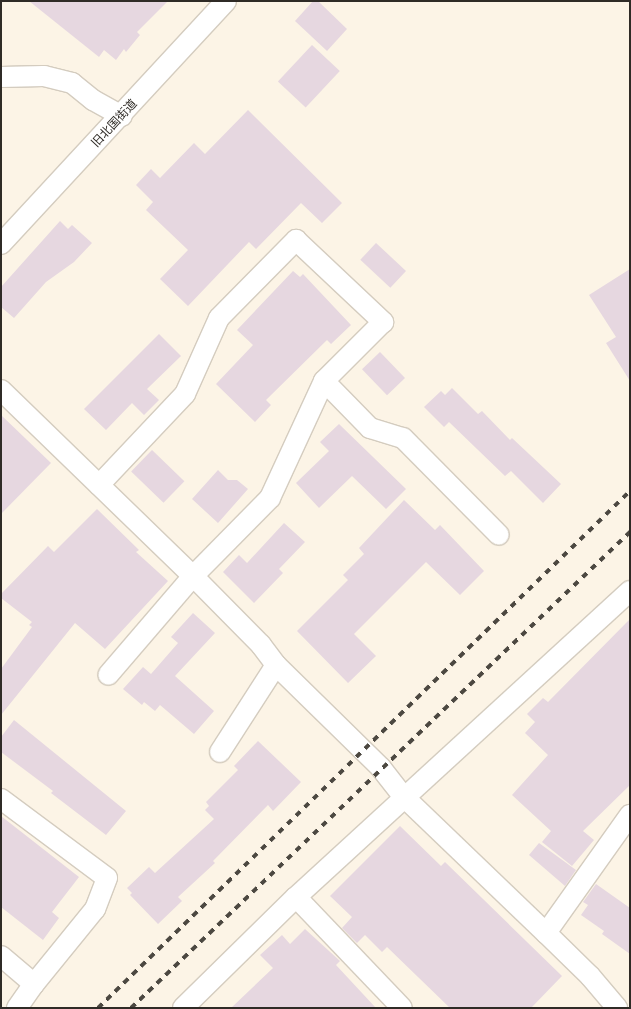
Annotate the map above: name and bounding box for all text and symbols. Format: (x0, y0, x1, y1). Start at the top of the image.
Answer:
street label: 旧北国街道 (88, 96, 140, 150)

